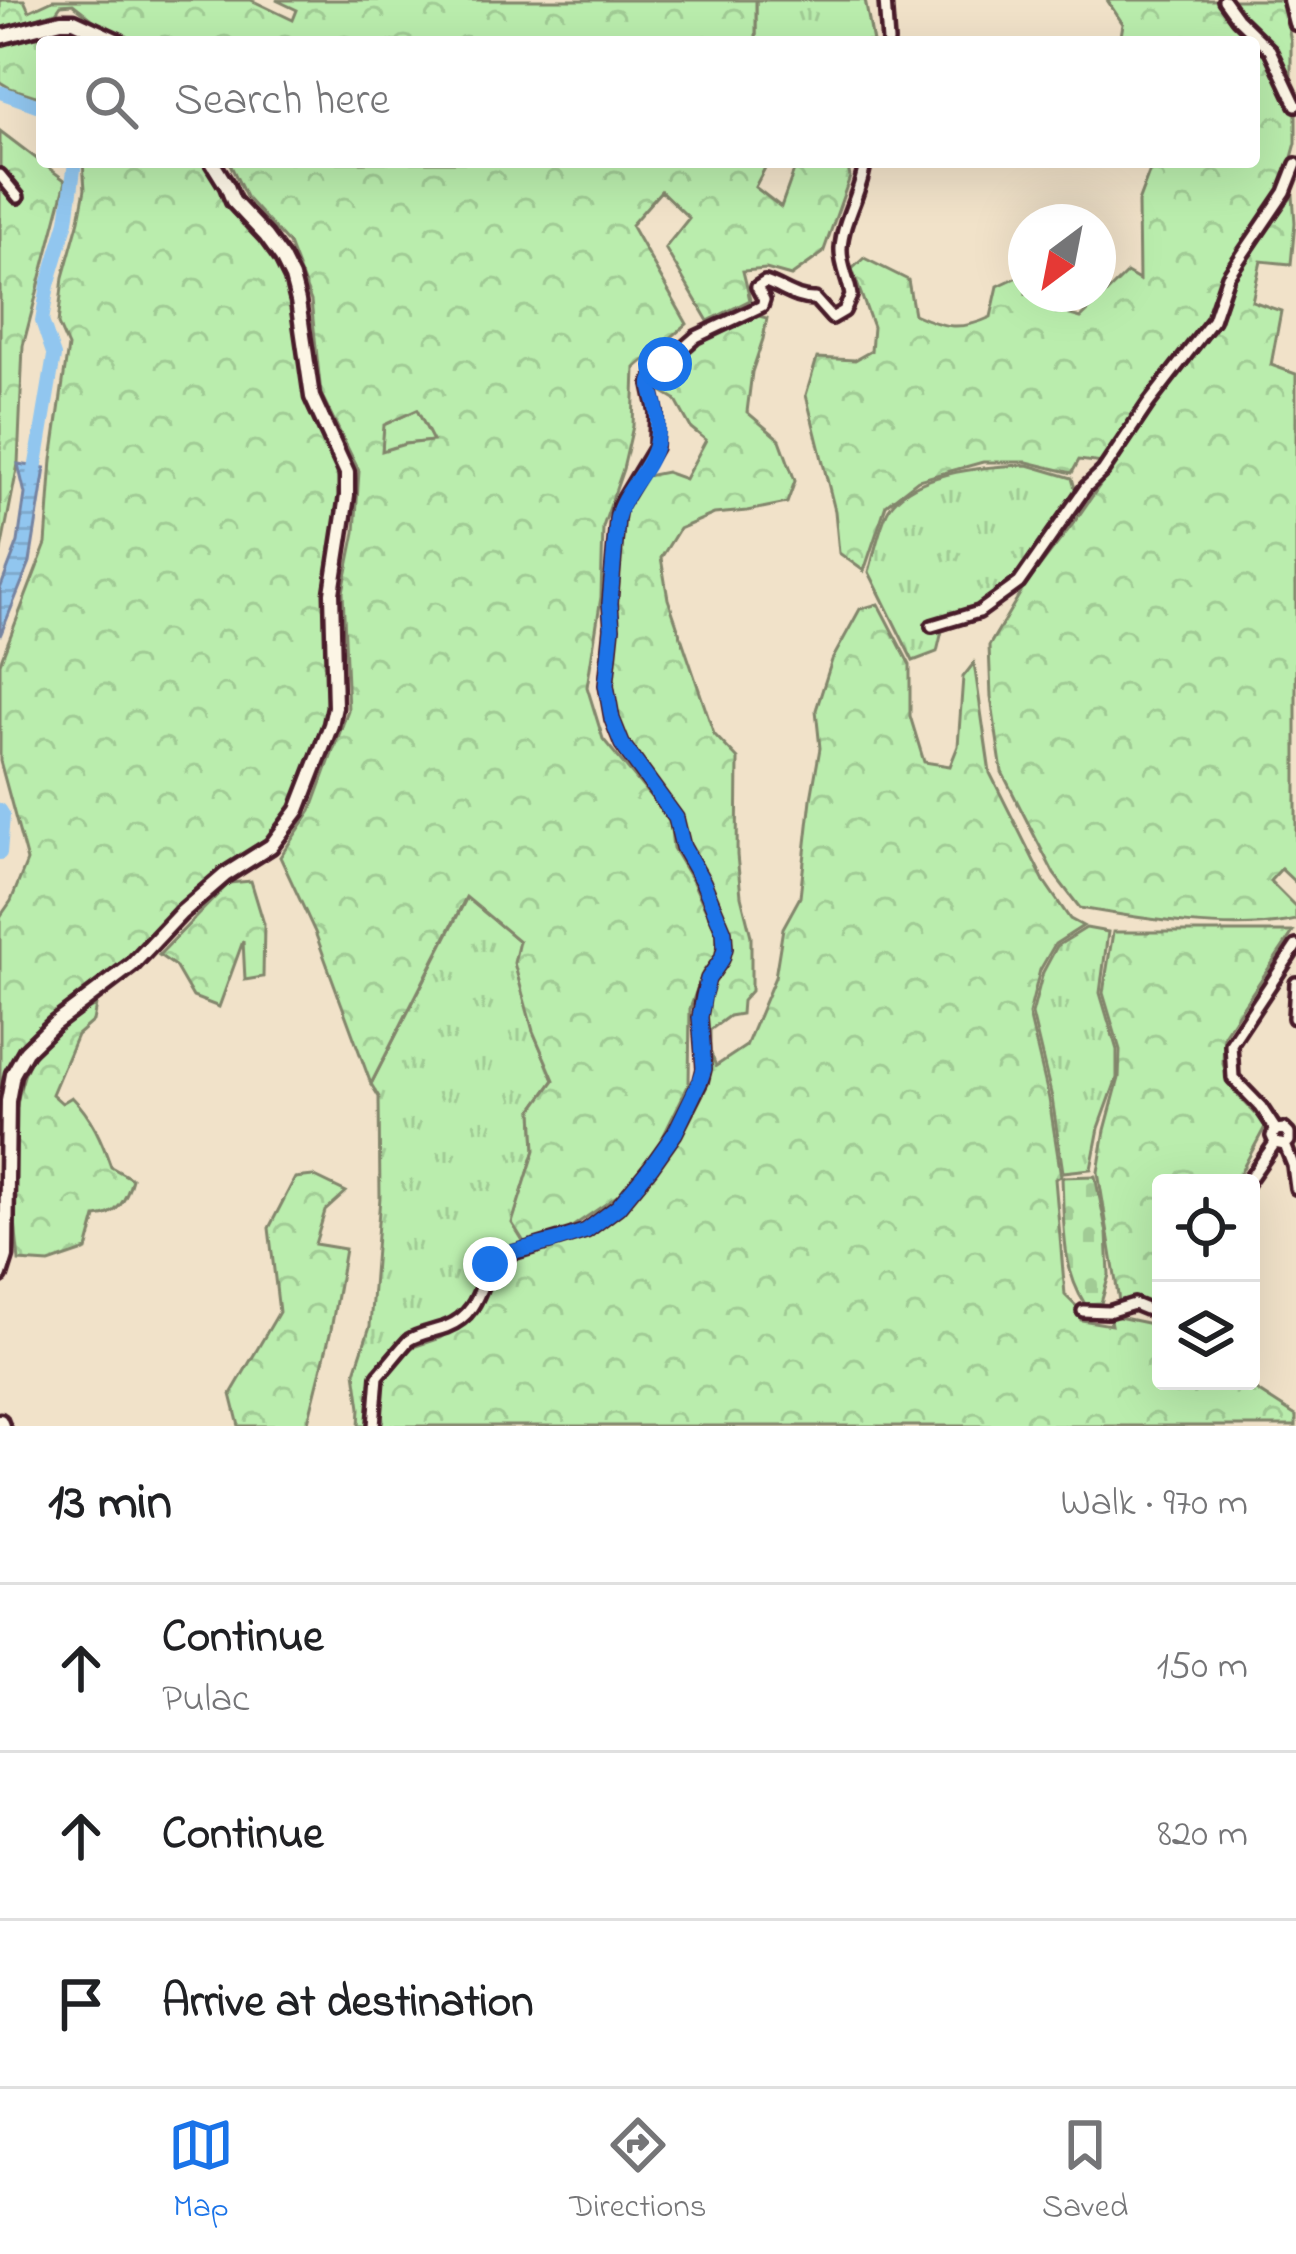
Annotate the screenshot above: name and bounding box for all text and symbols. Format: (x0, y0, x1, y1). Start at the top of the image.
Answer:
search box (36, 36, 1260, 168)
icon: search (78, 69, 144, 135)
text: Search here (174, 69, 390, 135)
north arrow (1008, 204, 1116, 312)
route start (638, 337, 692, 391)
map controls (1152, 1174, 1260, 1390)
button: locate (1152, 1174, 1260, 1282)
route end (463, 1237, 517, 1291)
button: layers (1152, 1282, 1260, 1390)
text: 13 min (48, 1467, 172, 1542)
text: Walk · 970 m (1061, 1476, 1248, 1533)
text: Continue (162, 1606, 323, 1672)
icon: ahead (48, 1635, 114, 1701)
text: 150 m (1156, 1639, 1248, 1696)
text: Pulac (162, 1672, 249, 1729)
icon: ahead (48, 1803, 114, 1869)
text: Continue (162, 1803, 323, 1869)
text: 820 m (1157, 1807, 1248, 1864)
icon: arrive (48, 1971, 114, 2037)
text: Arrive at destination (162, 1971, 533, 2037)
tab: Map (168, 2112, 234, 2232)
tab: Directions (569, 2112, 707, 2232)
tab: Saved (1042, 2112, 1128, 2232)

